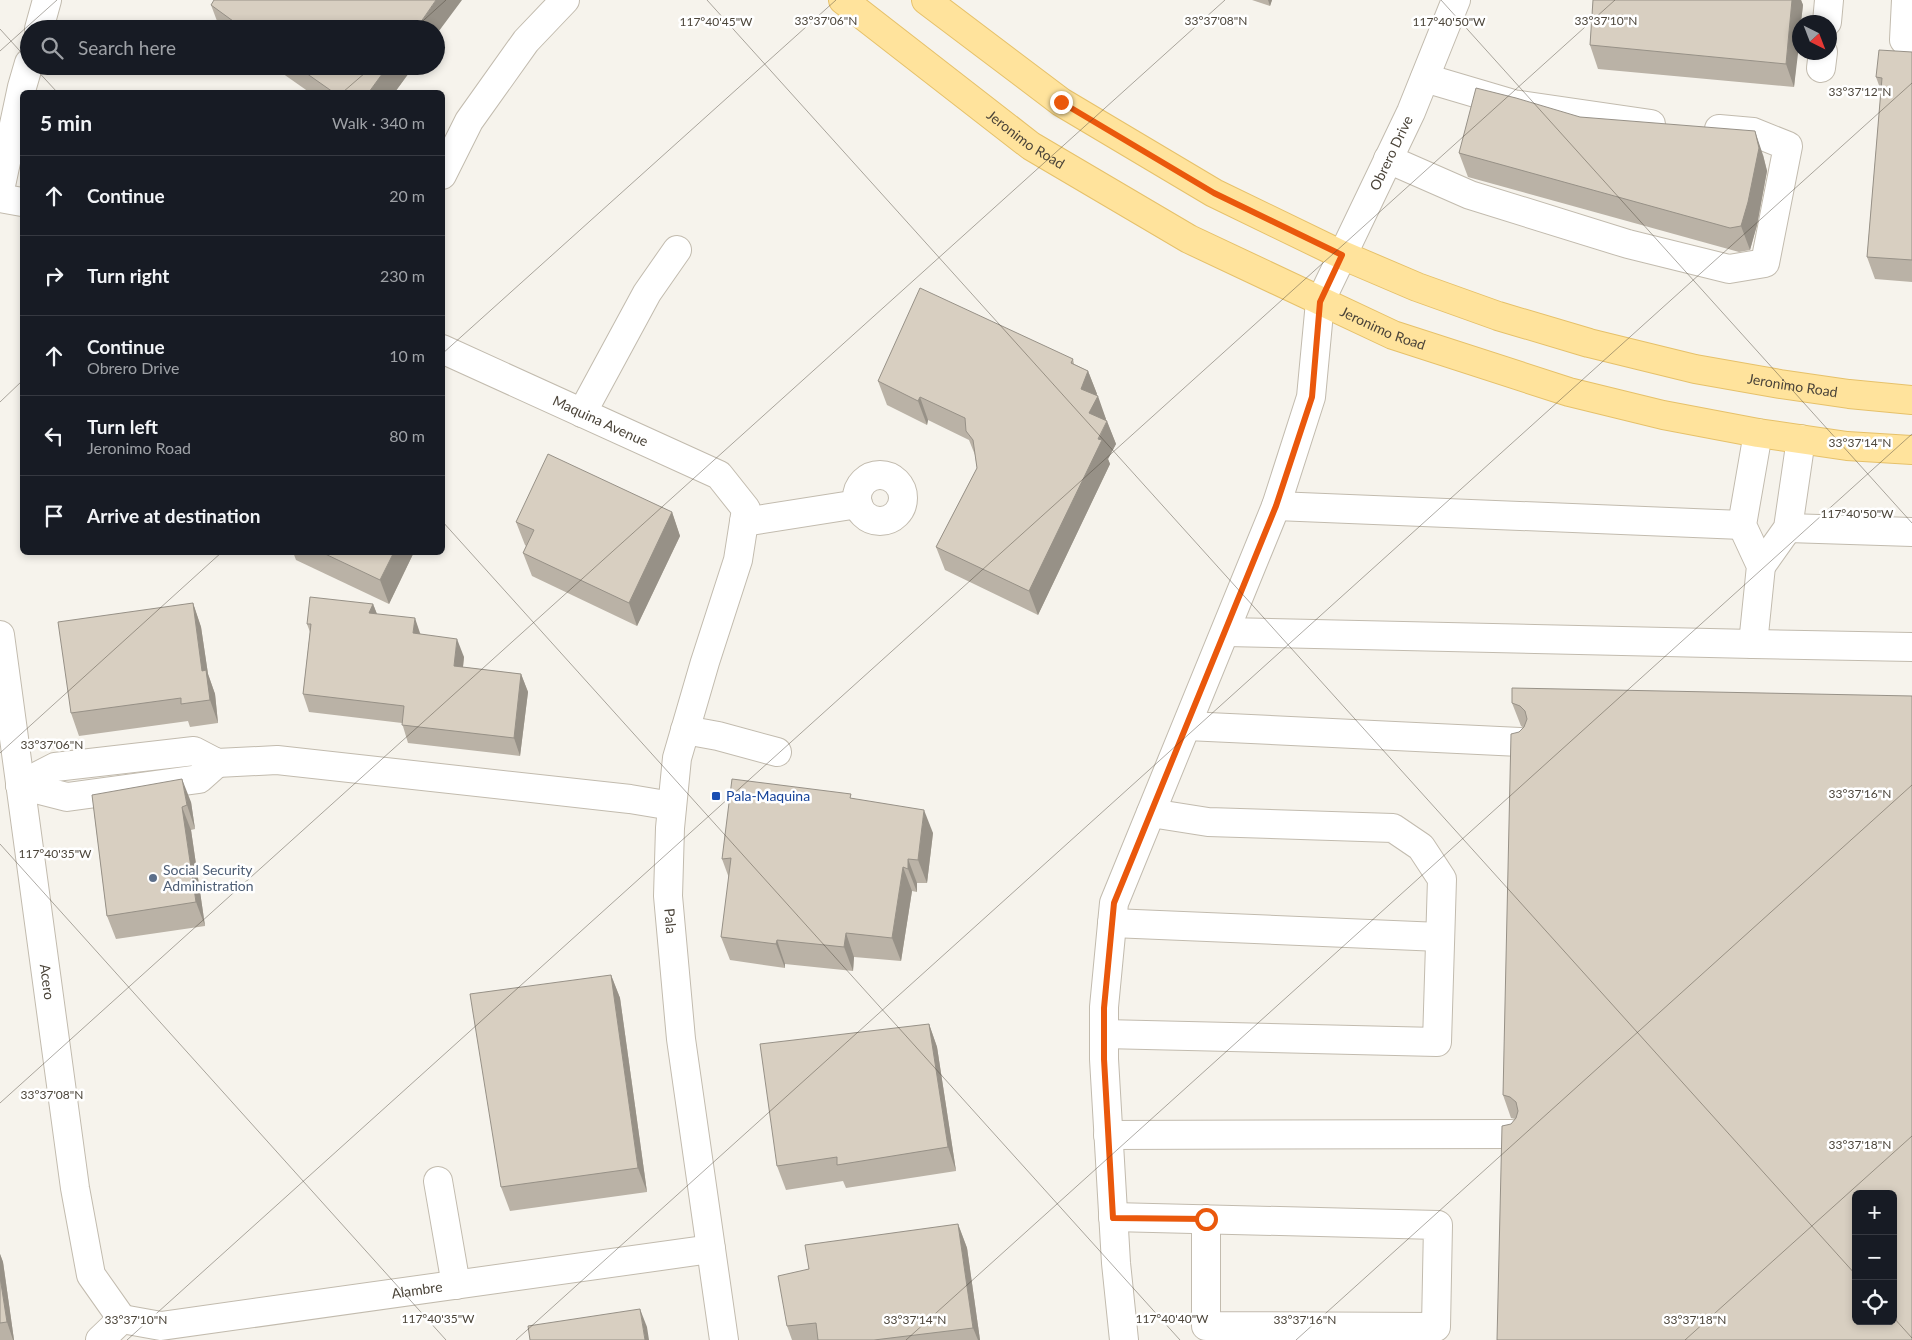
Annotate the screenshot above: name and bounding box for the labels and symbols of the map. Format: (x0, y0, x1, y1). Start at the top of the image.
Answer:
text: 33°37'06"N (795, 13, 857, 28)
text: 33°37'08"N (1185, 13, 1247, 28)
text: 33°37'10"N (1575, 13, 1637, 28)
text: 117°40'45"W (679, 14, 753, 29)
text: 117°40'50"W (1412, 14, 1486, 29)
north arrow (1792, 15, 1837, 60)
text: 33°37'12"N (1829, 84, 1891, 99)
route end (1050, 91, 1073, 114)
street label: Jeronimo Road (984, 106, 1068, 172)
street label: Obrero Drive (1366, 113, 1416, 193)
street label: Jeronimo Road (1338, 302, 1428, 353)
street label: Jeronimo Road (1746, 369, 1839, 400)
street label: Maquina Avenue (550, 392, 651, 450)
text: 33°37'14"N (1829, 435, 1891, 450)
text: 117°40'50"W (1820, 506, 1894, 521)
text: 33°37'06"N (21, 737, 83, 752)
text: 33°37'16"N (1829, 786, 1891, 801)
place label: Pala-Maquina (726, 787, 810, 804)
marker: Pala-Maquina (710, 790, 722, 802)
text: 117°40'35"W (18, 846, 92, 861)
place label: Social Security Administration (163, 861, 254, 894)
marker: Social Security Administration (147, 872, 159, 884)
street label: Pala (661, 907, 680, 934)
street label: Acero (37, 963, 58, 1001)
text: 33°37'08"N (21, 1087, 83, 1102)
text: 33°37'18"N (1829, 1137, 1891, 1152)
route start (1195, 1208, 1218, 1231)
street label: Alambre (390, 1278, 443, 1302)
text: 117°40'35"W (401, 1311, 475, 1326)
text: 117°40'40"W (1135, 1311, 1209, 1326)
text: 33°37'10"N (105, 1312, 167, 1327)
text: 33°37'14"N (884, 1312, 946, 1327)
text: 33°37'16"N (1274, 1312, 1336, 1327)
text: 33°37'18"N (1664, 1312, 1726, 1327)

